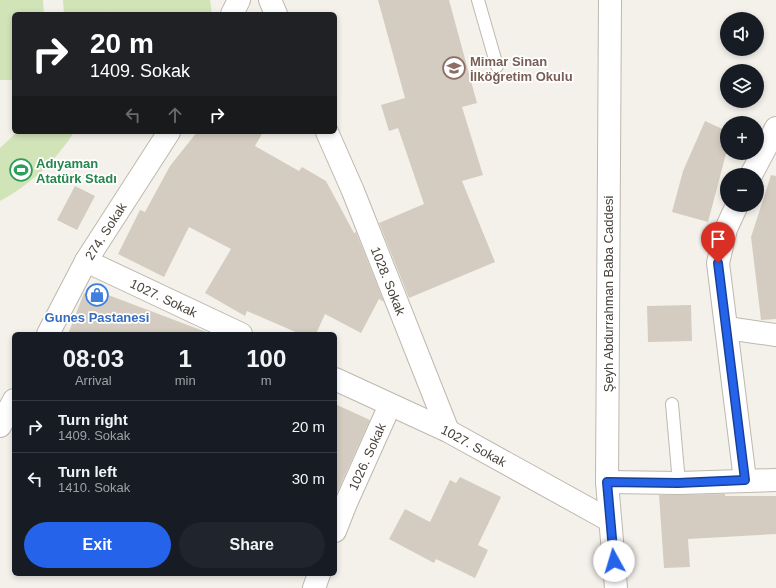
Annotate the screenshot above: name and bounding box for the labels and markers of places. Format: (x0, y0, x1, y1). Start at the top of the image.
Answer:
place label: Mimar Sinan İlköğretim Okulu (470, 54, 573, 84)
school or university icon: Mimar Sinan İlköğretim Okulu (441, 55, 467, 81)
place label: Adıyaman Atatürk Stadı (36, 156, 117, 186)
sports icon: Adıyaman Atatürk Stadı (8, 157, 34, 183)
pin (701, 222, 735, 263)
shop icon: Gunes Pastanesi (84, 282, 110, 308)
place label: Gunes Pastanesi (45, 310, 149, 325)

